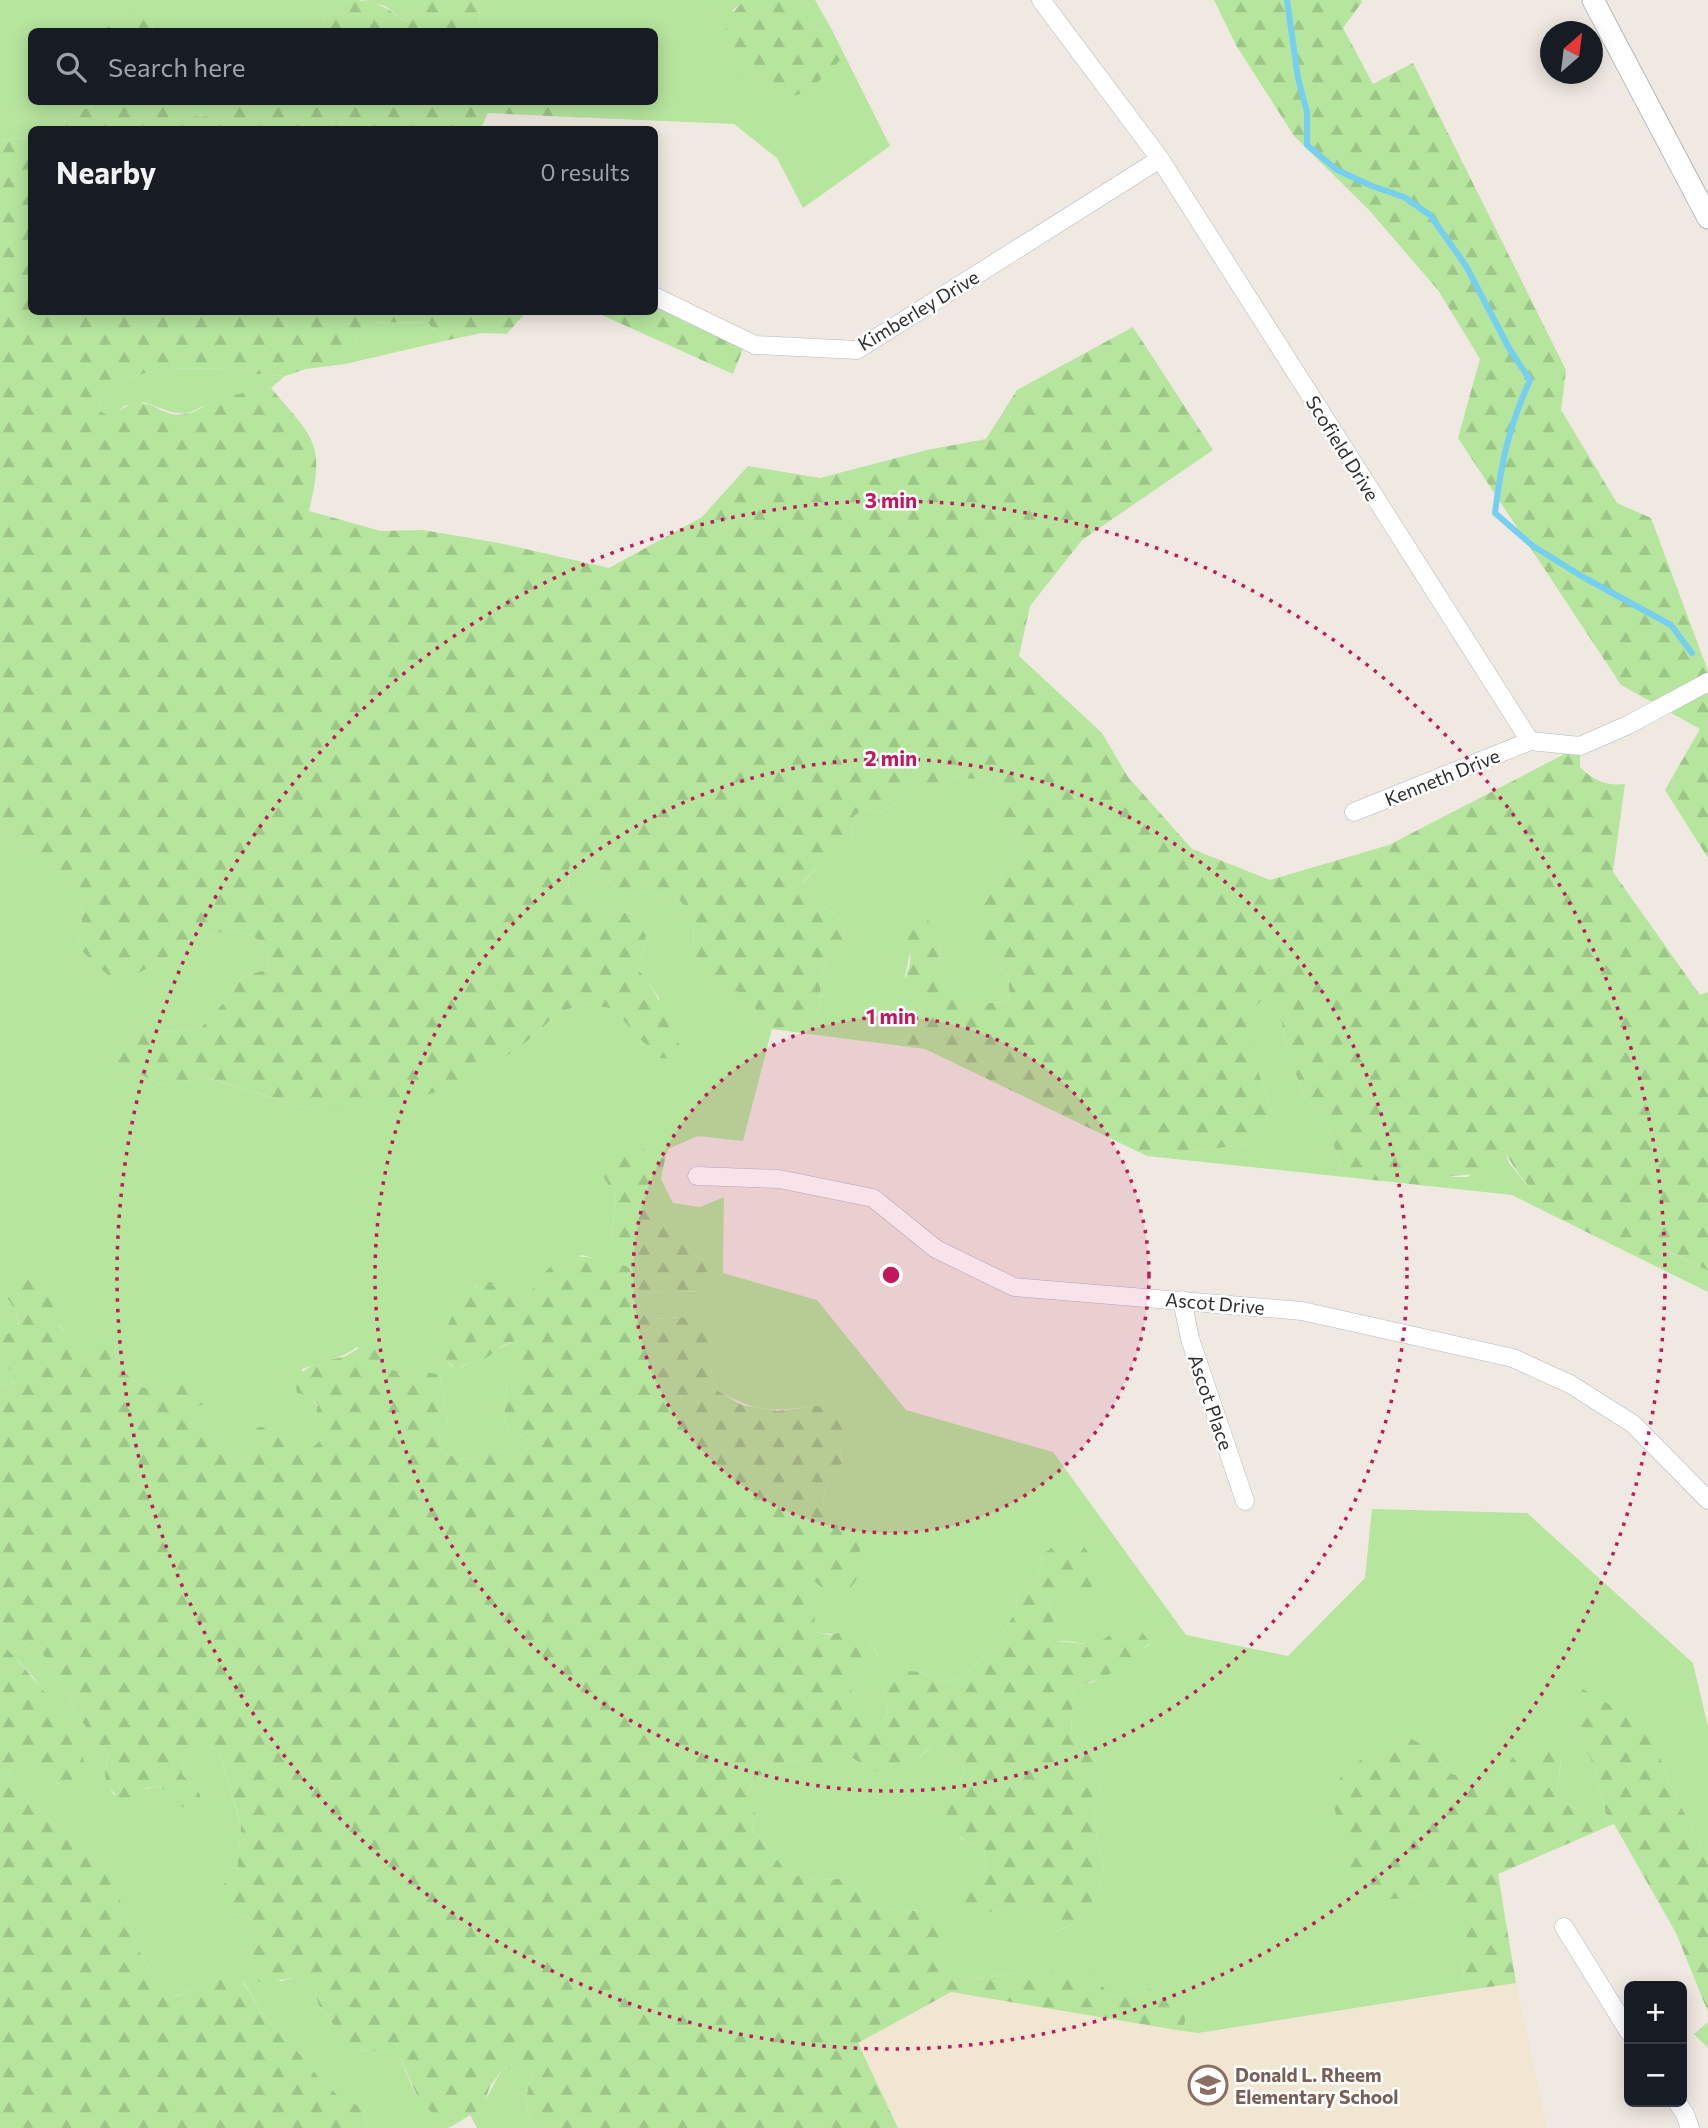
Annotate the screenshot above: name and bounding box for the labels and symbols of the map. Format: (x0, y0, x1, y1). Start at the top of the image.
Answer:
north arrow (1540, 21, 1603, 84)
street label: Kimberley Drive (853, 265, 983, 355)
street label: Scofield Drive (1302, 391, 1384, 505)
text: 3 min (865, 487, 917, 512)
street label: Kenneth Drive (1381, 743, 1503, 811)
text: 2 min (865, 745, 917, 770)
text: 1 min (866, 1003, 916, 1028)
centre of rings (879, 1263, 903, 1287)
street label: Ascot Drive (1164, 1287, 1266, 1319)
street label: Ascot Place (1184, 1351, 1238, 1453)
place label: Donald L. Rheem Elementary School (1235, 2063, 1399, 2108)
school or university icon: Donald L. Rheem Elementary School (1187, 2064, 1229, 2106)

